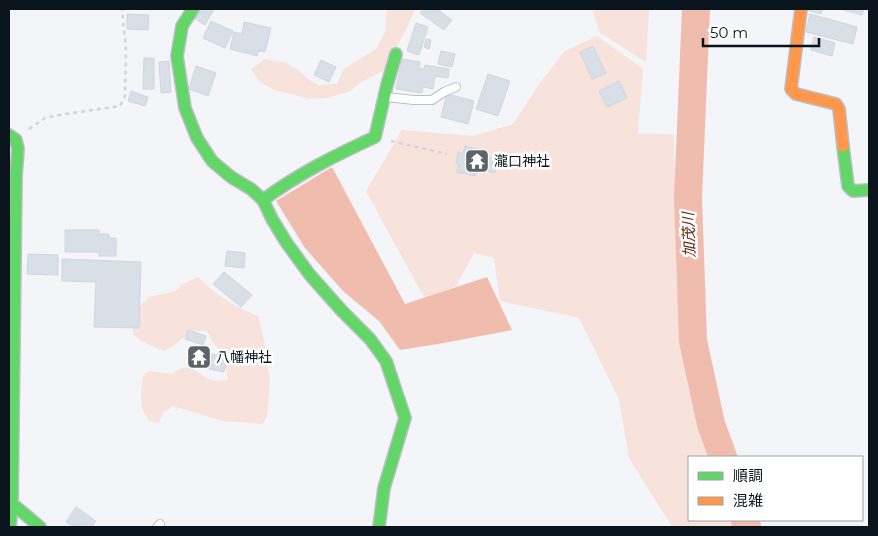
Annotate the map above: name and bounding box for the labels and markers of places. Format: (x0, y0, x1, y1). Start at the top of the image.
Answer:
temple icon: 瀧口神社 (464, 148, 490, 174)
place label: 瀧口神社 (494, 152, 550, 170)
temple icon: 八幡神社 (186, 344, 212, 370)
place label: 八幡神社 (216, 348, 272, 366)

